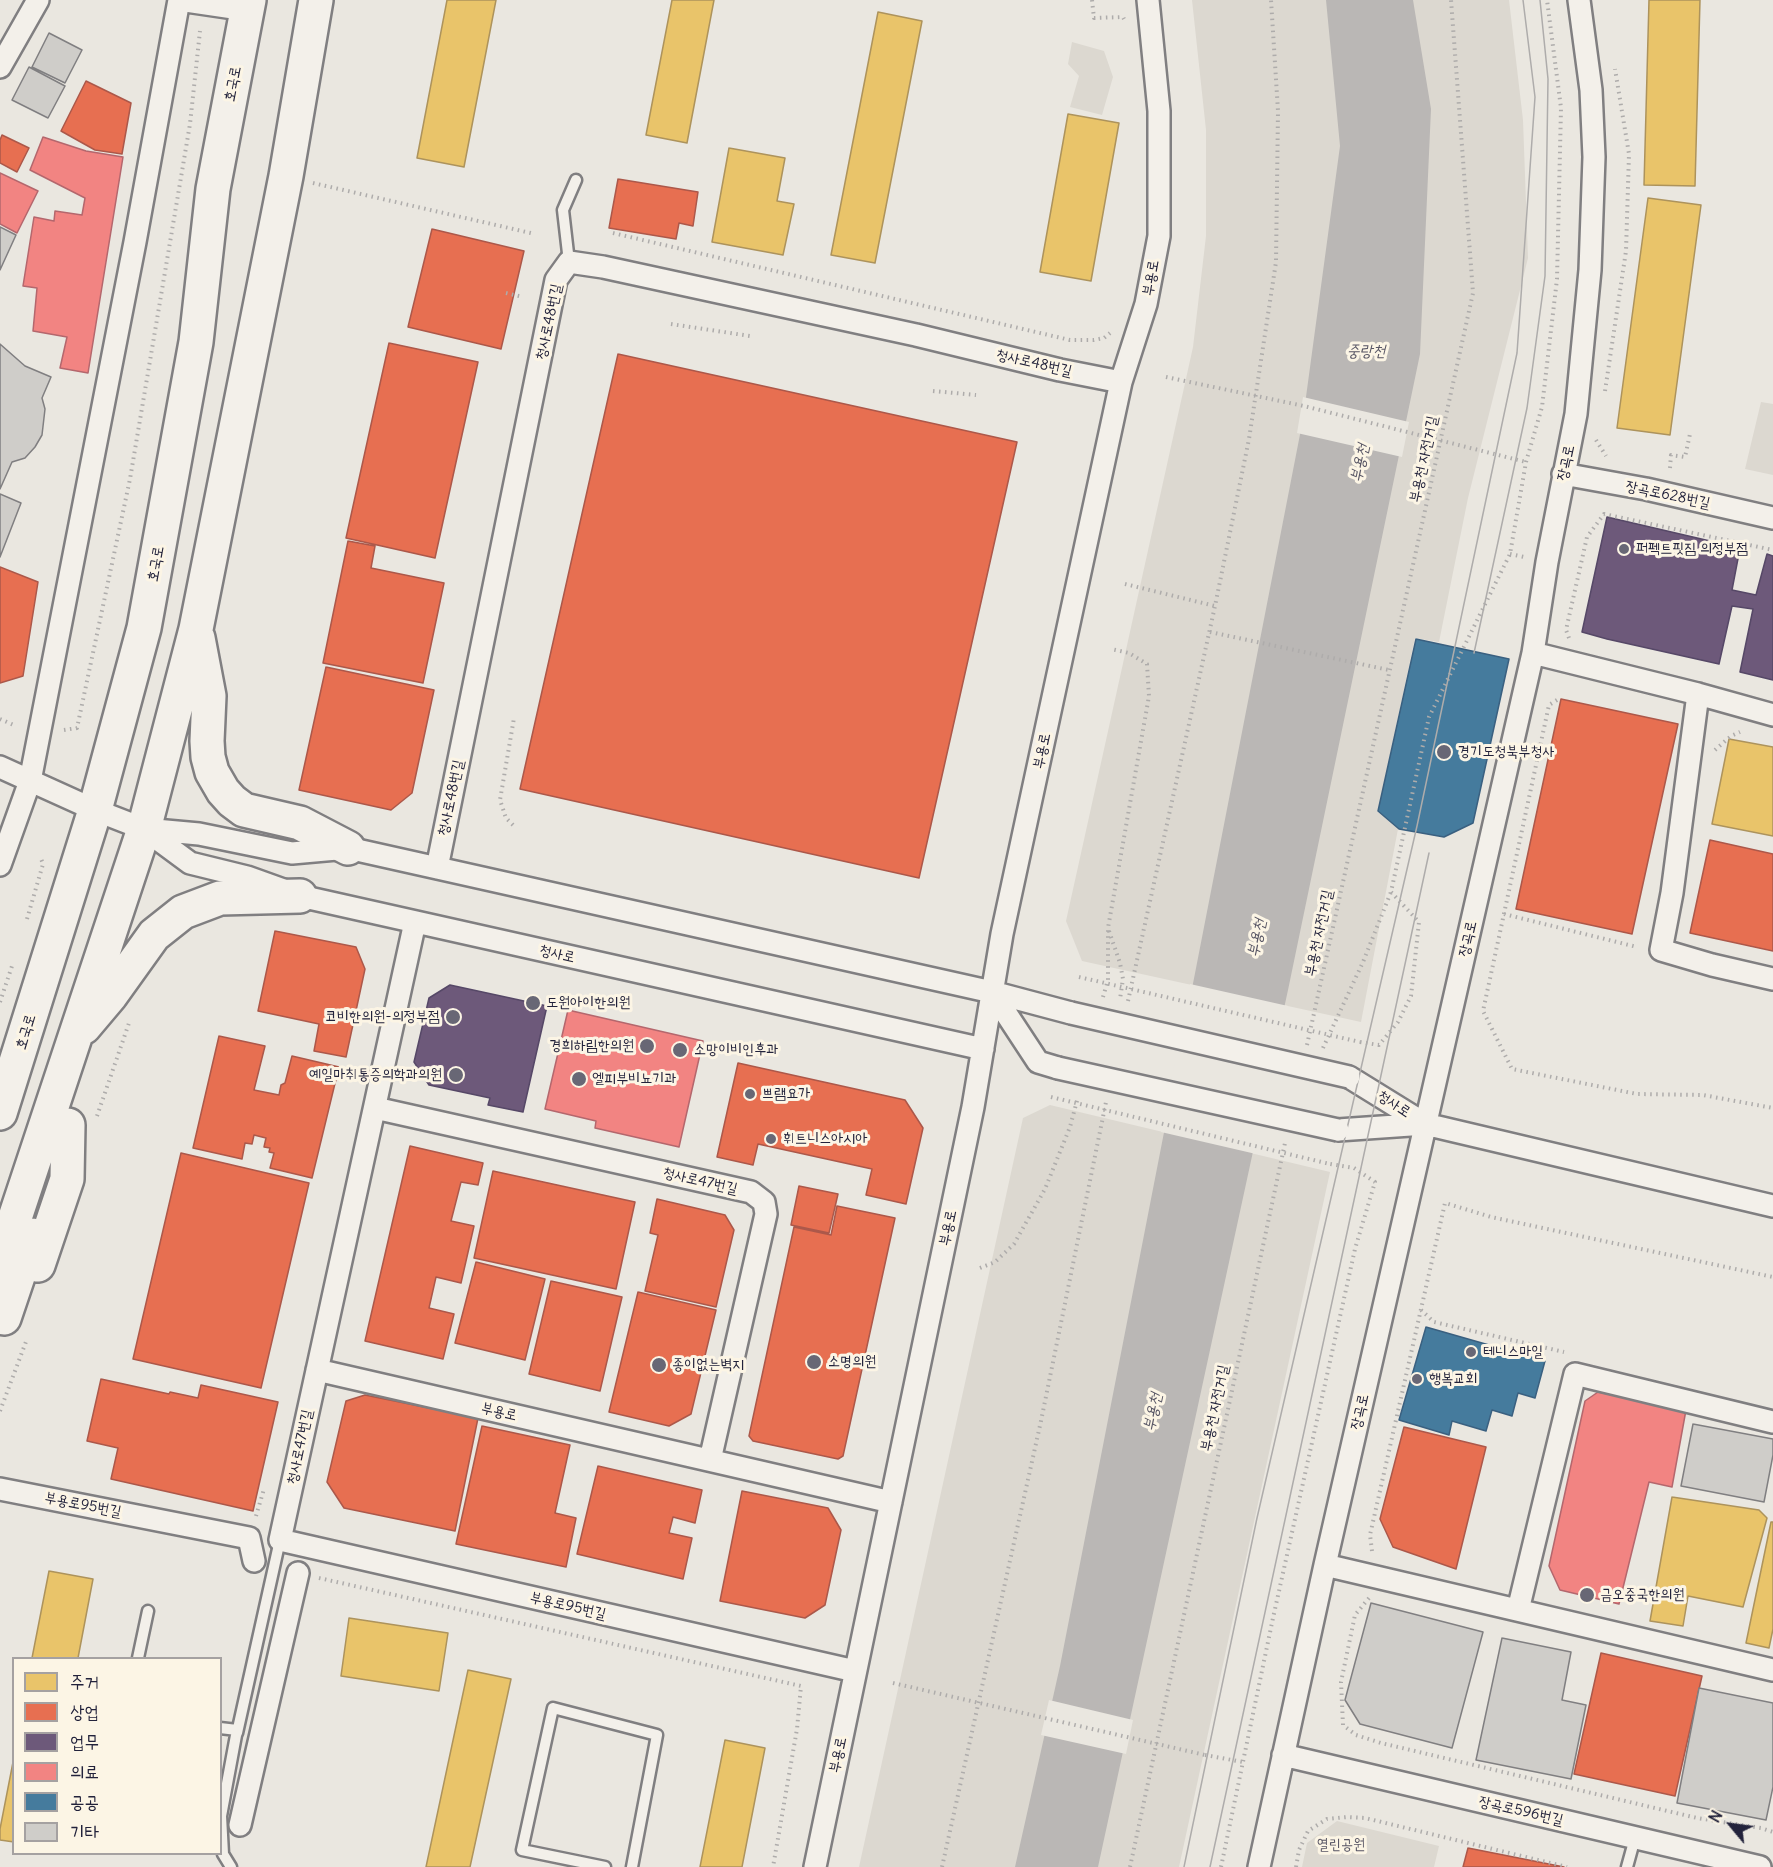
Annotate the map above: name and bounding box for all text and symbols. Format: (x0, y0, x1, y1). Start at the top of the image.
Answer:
street label: 호국로 (221, 65, 245, 103)
street label: 부용로 (1139, 259, 1163, 297)
street label: 청사로48번길 (532, 282, 566, 362)
water label: 중랑천 (1347, 341, 1385, 361)
street label: 청사로48번길 (994, 345, 1074, 381)
street label: 부용천 자전거길 (1406, 414, 1442, 504)
water label: 부용천 (1347, 442, 1373, 484)
street label: 장곡로 (1553, 443, 1579, 483)
street label: 장곡로628번길 (1624, 477, 1712, 513)
place label: 퍼펙트핏짐 의정부점 (1636, 540, 1748, 558)
marker: 퍼펙트핏짐 의정부점 (1617, 542, 1631, 556)
street label: 호국로 (144, 545, 168, 583)
street label: 부용로 (1029, 731, 1055, 771)
marker: 경기도청북부청사 (1435, 743, 1453, 761)
place label: 경기도청북부청사 (1458, 743, 1555, 761)
street label: 청사로48번길 (434, 758, 468, 838)
street label: 부용천 자전거길 (1301, 888, 1337, 978)
water label: 부용천 (1244, 917, 1270, 959)
street label: 장곡로 (1455, 919, 1481, 959)
street label: 청사로 (537, 941, 577, 967)
marker: 도원아이한의원 (524, 994, 542, 1012)
place label: 도원아이한의원 (546, 994, 630, 1012)
place label: 코비한의원-의정부점 (325, 1008, 440, 1026)
marker: 코비한의원-의정부점 (444, 1008, 462, 1026)
street label: 호국로 (12, 1012, 40, 1052)
place label: 경희하림한의원 (550, 1037, 634, 1055)
marker: 경희하림한의원 (638, 1037, 656, 1055)
marker: 소망이비인후과 (671, 1041, 689, 1059)
place label: 소망이비인후과 (694, 1041, 778, 1059)
place label: 예일마취통증의학과의원 (309, 1066, 442, 1084)
marker: 예일마취통증의학과의원 (447, 1066, 465, 1084)
marker: 엘피부비뇨기과 (570, 1070, 588, 1088)
place label: 엘피부비뇨기과 (592, 1070, 676, 1088)
place label: 쁘램요가 (762, 1085, 810, 1103)
marker: 쁘램요가 (743, 1087, 757, 1101)
street label: 청사로 (1374, 1087, 1414, 1121)
place label: 휘트니스아시아 (783, 1130, 867, 1148)
marker: 휘트니스아시아 (764, 1132, 778, 1146)
street label: 청사로47번길 (661, 1164, 739, 1198)
street label: 부용로 (935, 1208, 961, 1248)
place label: 테니스마일 (1483, 1343, 1543, 1361)
marker: 테니스마일 (1464, 1345, 1478, 1359)
marker: 소명의원 (805, 1353, 823, 1371)
place label: 소명의원 (828, 1353, 876, 1371)
marker: 종이없는벽지 (650, 1356, 668, 1374)
place label: 종이없는벽지 (672, 1356, 744, 1374)
street label: 부용천 자전거길 (1197, 1363, 1233, 1453)
place label: 행복교회 (1429, 1370, 1477, 1388)
marker: 행복교회 (1410, 1372, 1424, 1386)
water label: 부용천 (1140, 1391, 1166, 1433)
street label: 장곡로 (1347, 1392, 1373, 1432)
street label: 부용로 (479, 1399, 519, 1425)
street label: 청사로47번길 (283, 1408, 317, 1486)
street label: 부용로95번길 (43, 1489, 123, 1521)
marker: 금오중국한의원 (1578, 1586, 1596, 1604)
place label: 금오중국한의원 (1600, 1586, 1684, 1604)
street label: 부용로95번길 (528, 1589, 608, 1623)
legend (12, 1657, 222, 1855)
text: 주거 (70, 1670, 99, 1693)
text: 상업 (70, 1700, 99, 1723)
text: 업무 (70, 1730, 99, 1753)
street label: 부용로 (825, 1735, 851, 1775)
text: 의료 (70, 1760, 99, 1783)
text: 공공 (70, 1790, 99, 1813)
street label: 장곡로596번길 (1477, 1793, 1565, 1829)
north arrow (1701, 1795, 1761, 1855)
text: N (1704, 1807, 1727, 1826)
text: 기타 (70, 1820, 99, 1843)
park label: 열린공원 (1317, 1836, 1365, 1854)

